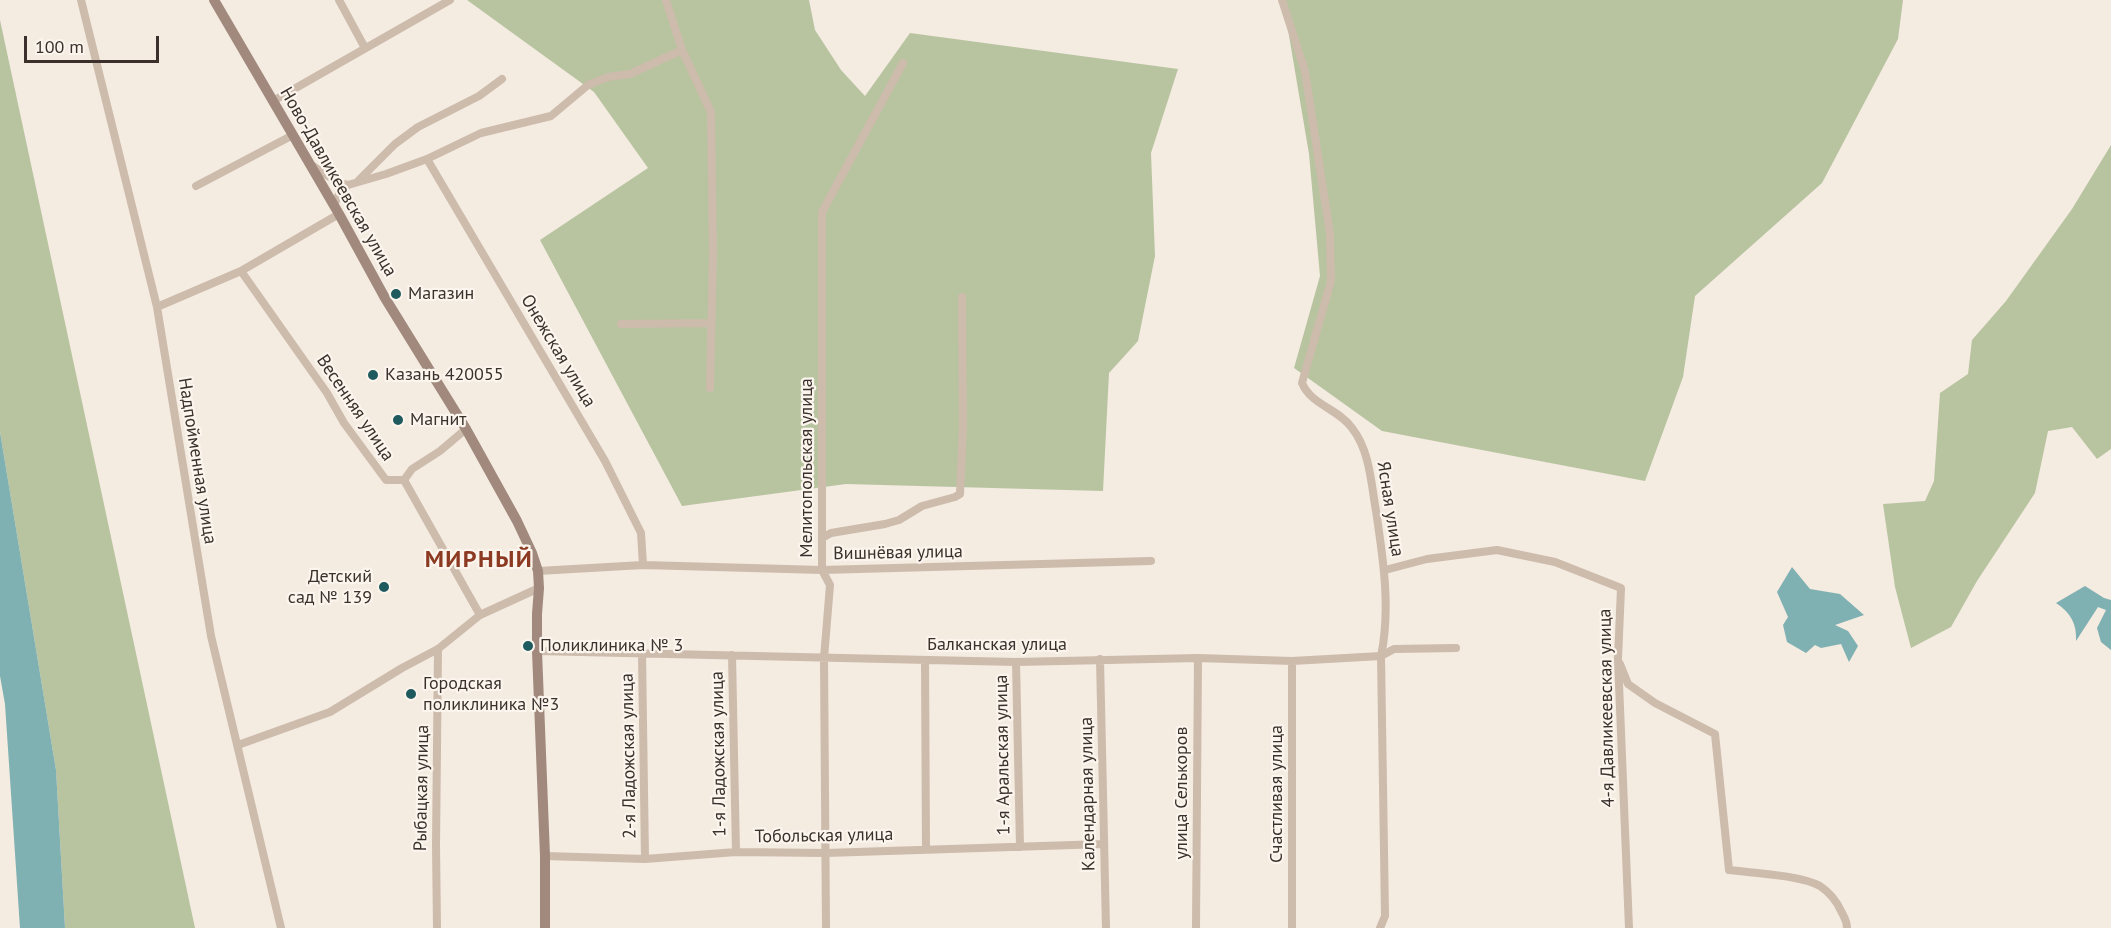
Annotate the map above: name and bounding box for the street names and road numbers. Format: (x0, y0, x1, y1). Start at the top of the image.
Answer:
street label: Ново-Давликеевская улица (275, 83, 401, 281)
street label: Онежская улица (516, 291, 600, 411)
street label: Весенняя улица (312, 351, 398, 465)
street label: Надпойменная улица (173, 376, 221, 546)
street label: Мелитопольская улица (796, 378, 818, 558)
street label: Ясная улица (1372, 460, 1408, 558)
street label: Вишнёвая улица (833, 541, 963, 565)
street label: 4-я Давликеевская улица (1594, 608, 1620, 808)
street label: Балканская улица (927, 634, 1067, 656)
street label: 1-я Ладожская улица (707, 671, 731, 837)
street label: 2-я Ладожская улица (617, 673, 641, 839)
street label: 1-я Аральская улица (991, 674, 1015, 836)
street label: Календарная улица (1076, 717, 1100, 871)
street label: Рыбацкая улица (410, 725, 434, 851)
street label: Счастливая улица (1266, 725, 1288, 863)
street label: улица Селькоров (1171, 727, 1193, 859)
street label: Тобольская улица (755, 824, 893, 848)

